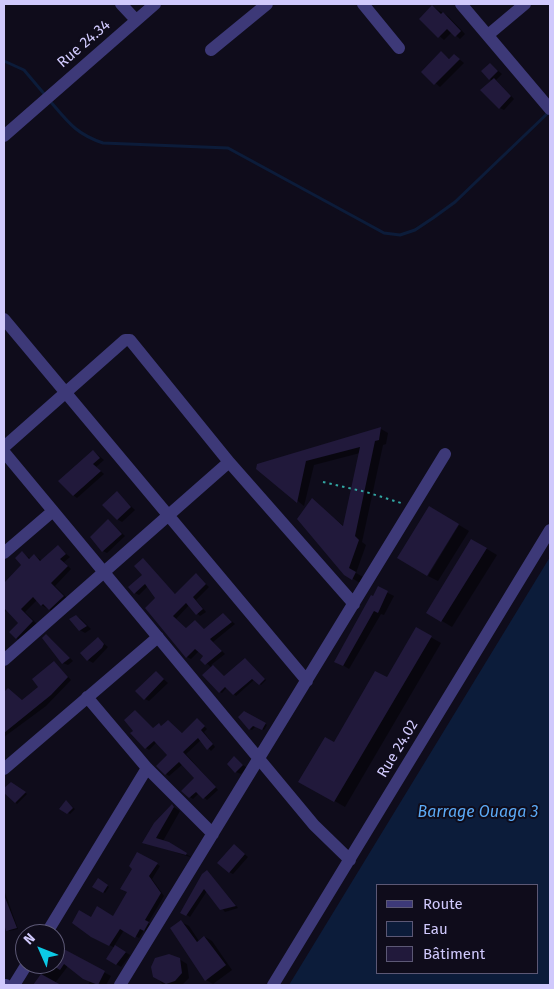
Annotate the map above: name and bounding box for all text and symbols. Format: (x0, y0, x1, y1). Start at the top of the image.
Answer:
street label: Rue 24.34 (54, 16, 114, 72)
street label: Rue 24.02 (374, 717, 422, 781)
water label: Barrage Ouaga 3 (418, 803, 538, 823)
legend (376, 884, 539, 974)
text: Route (423, 895, 463, 913)
text: Eau (423, 920, 448, 938)
north arrow (15, 924, 65, 974)
text: N (20, 930, 39, 948)
text: Bâtiment (423, 945, 485, 963)

